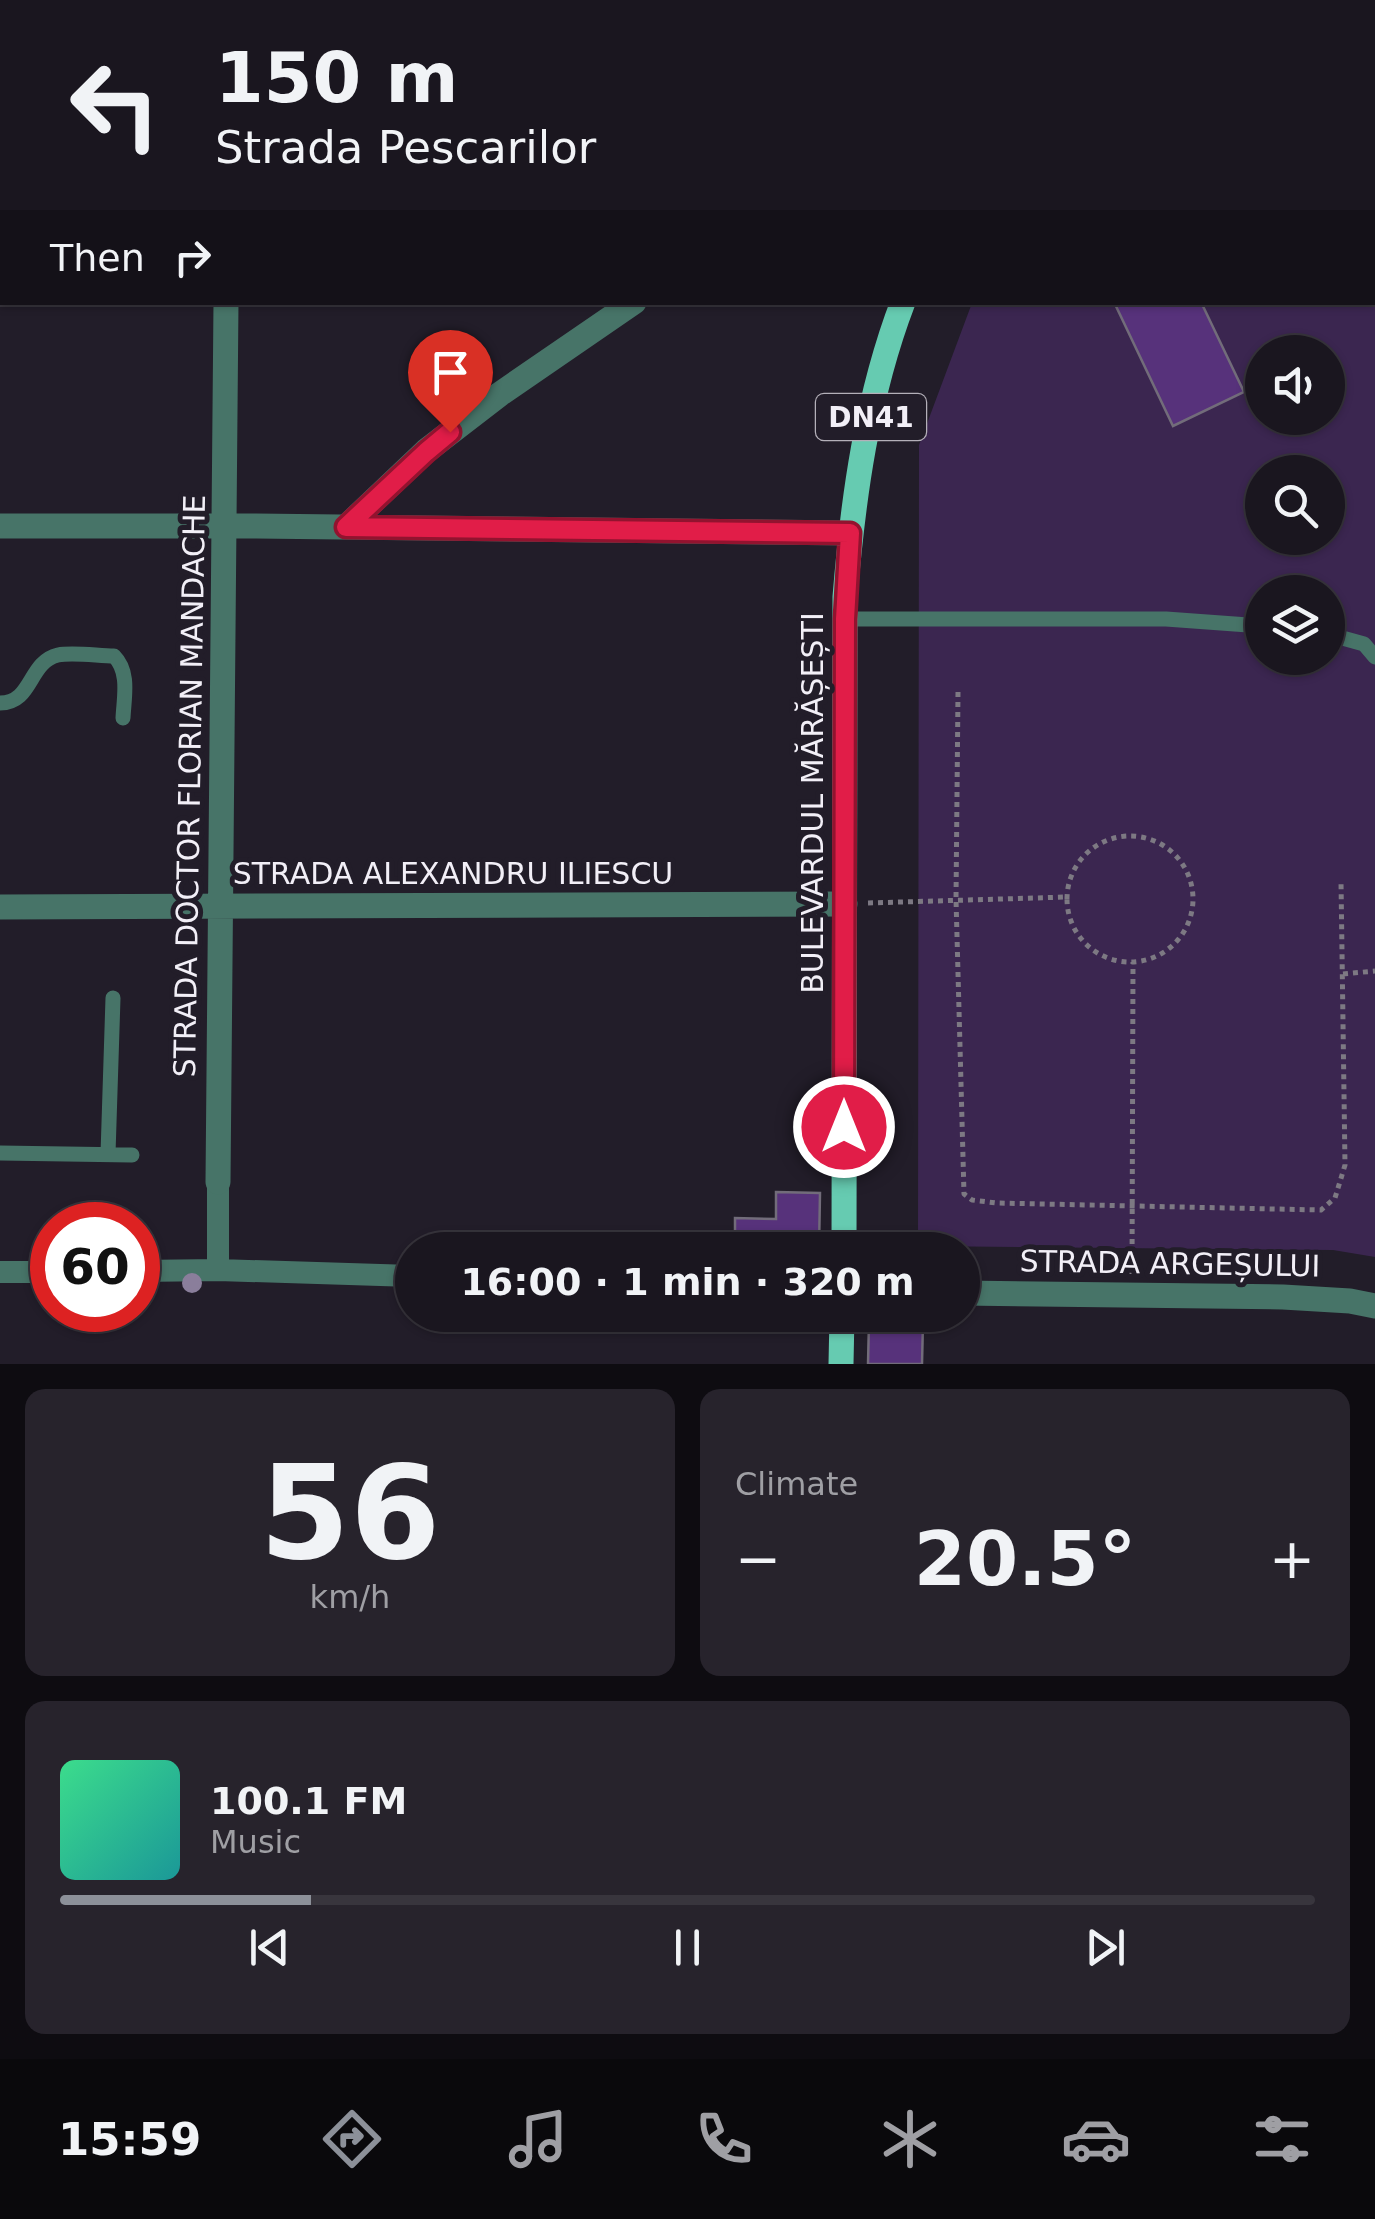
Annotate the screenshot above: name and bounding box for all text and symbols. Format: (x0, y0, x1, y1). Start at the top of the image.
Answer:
text: 150 m (215, 37, 458, 119)
icon: left (50, 40, 180, 170)
text: Strada Pescarilor (215, 121, 596, 174)
icon: right (165, 230, 220, 285)
text: Then (50, 236, 145, 280)
pin (408, 330, 493, 433)
map controls (1245, 335, 1345, 675)
button: sound (1245, 335, 1345, 435)
icon: arrive (423, 345, 478, 400)
road number: DN41 (816, 394, 926, 440)
button: search (1245, 455, 1345, 555)
street label: STRADA DOCTOR FLORIAN MANDACHE (167, 494, 212, 1078)
button: layers (1245, 575, 1345, 675)
street label: BULEVARDUL MĂRĂȘEȘTI (794, 612, 830, 994)
street label: STRADA ALEXANDRU ILIESCU (233, 856, 673, 891)
position arrow (792, 1075, 896, 1179)
speed limit sign: 60 (30, 1202, 160, 1332)
street label: STRADA ARGEȘULUI (1019, 1243, 1321, 1284)
text: 16:00 · 1 min · 320 m (460, 1260, 915, 1304)
text: 56 (260, 1437, 440, 1589)
text: Climate (735, 1465, 858, 1503)
text: 20.5° (914, 1515, 1136, 1603)
text: − (735, 1527, 781, 1591)
text: + (1269, 1527, 1315, 1591)
text: km/h (310, 1578, 390, 1616)
text: 100.1 FM (210, 1779, 407, 1823)
text: Music (210, 1823, 301, 1861)
icon: previous (242, 1920, 297, 1975)
icon: pause (660, 1920, 715, 1975)
icon: next (1078, 1920, 1133, 1975)
icon: directions (317, 2104, 387, 2174)
icon: music (503, 2104, 573, 2174)
icon: phone (689, 2104, 759, 2174)
icon: climate (875, 2104, 945, 2174)
icon: car (1061, 2104, 1131, 2174)
icon: filters (1247, 2104, 1317, 2174)
text: 15:59 (58, 2113, 201, 2166)

